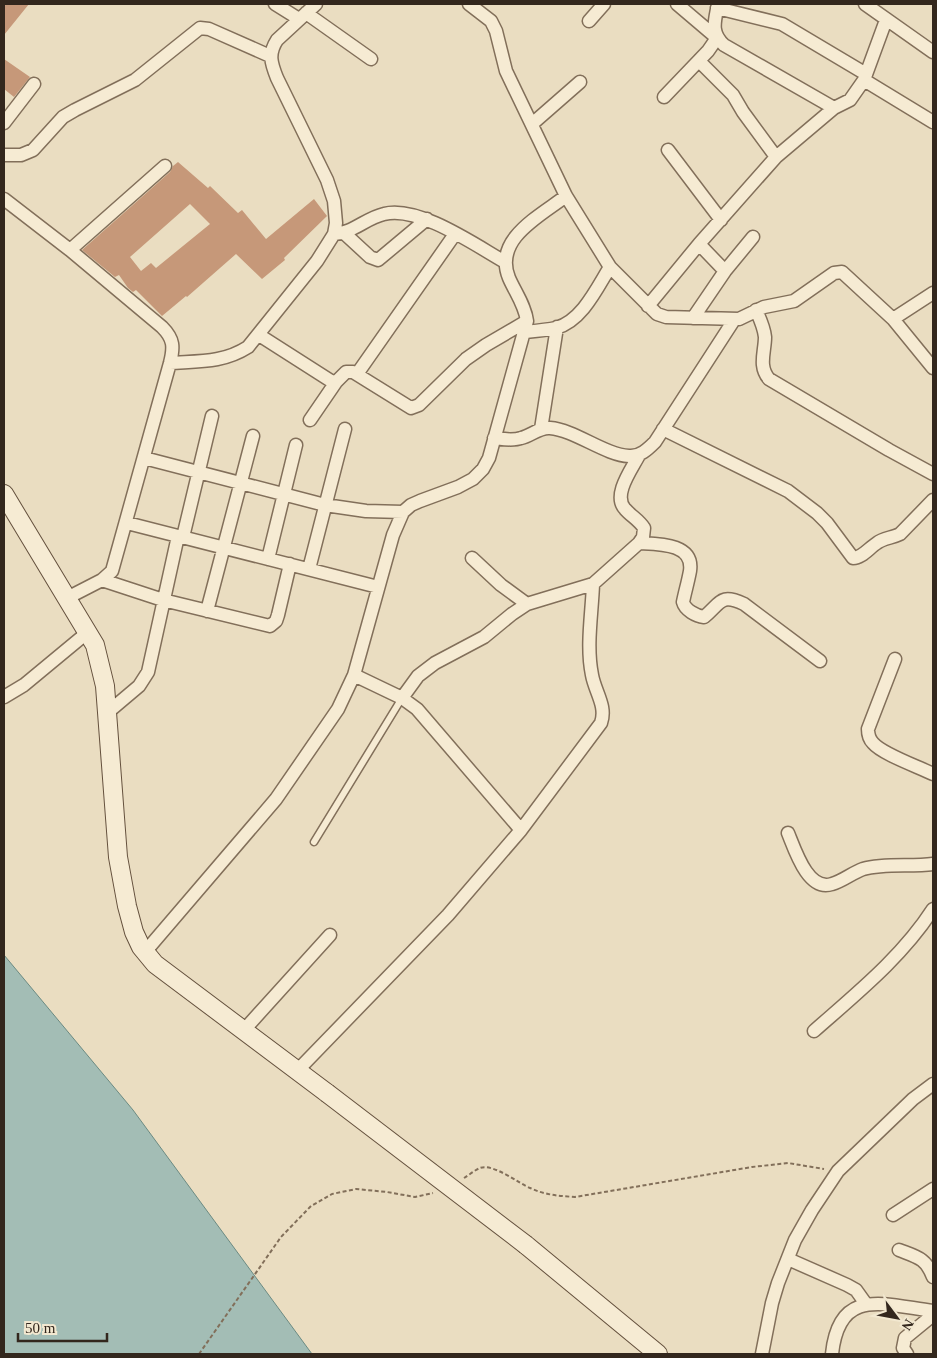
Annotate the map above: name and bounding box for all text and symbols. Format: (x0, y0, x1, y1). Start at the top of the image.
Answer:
north arrow (872, 1293, 922, 1343)
scale bar (18, 1310, 106, 1342)
text: N (899, 1316, 917, 1333)
text: 50 m (25, 1320, 56, 1336)

